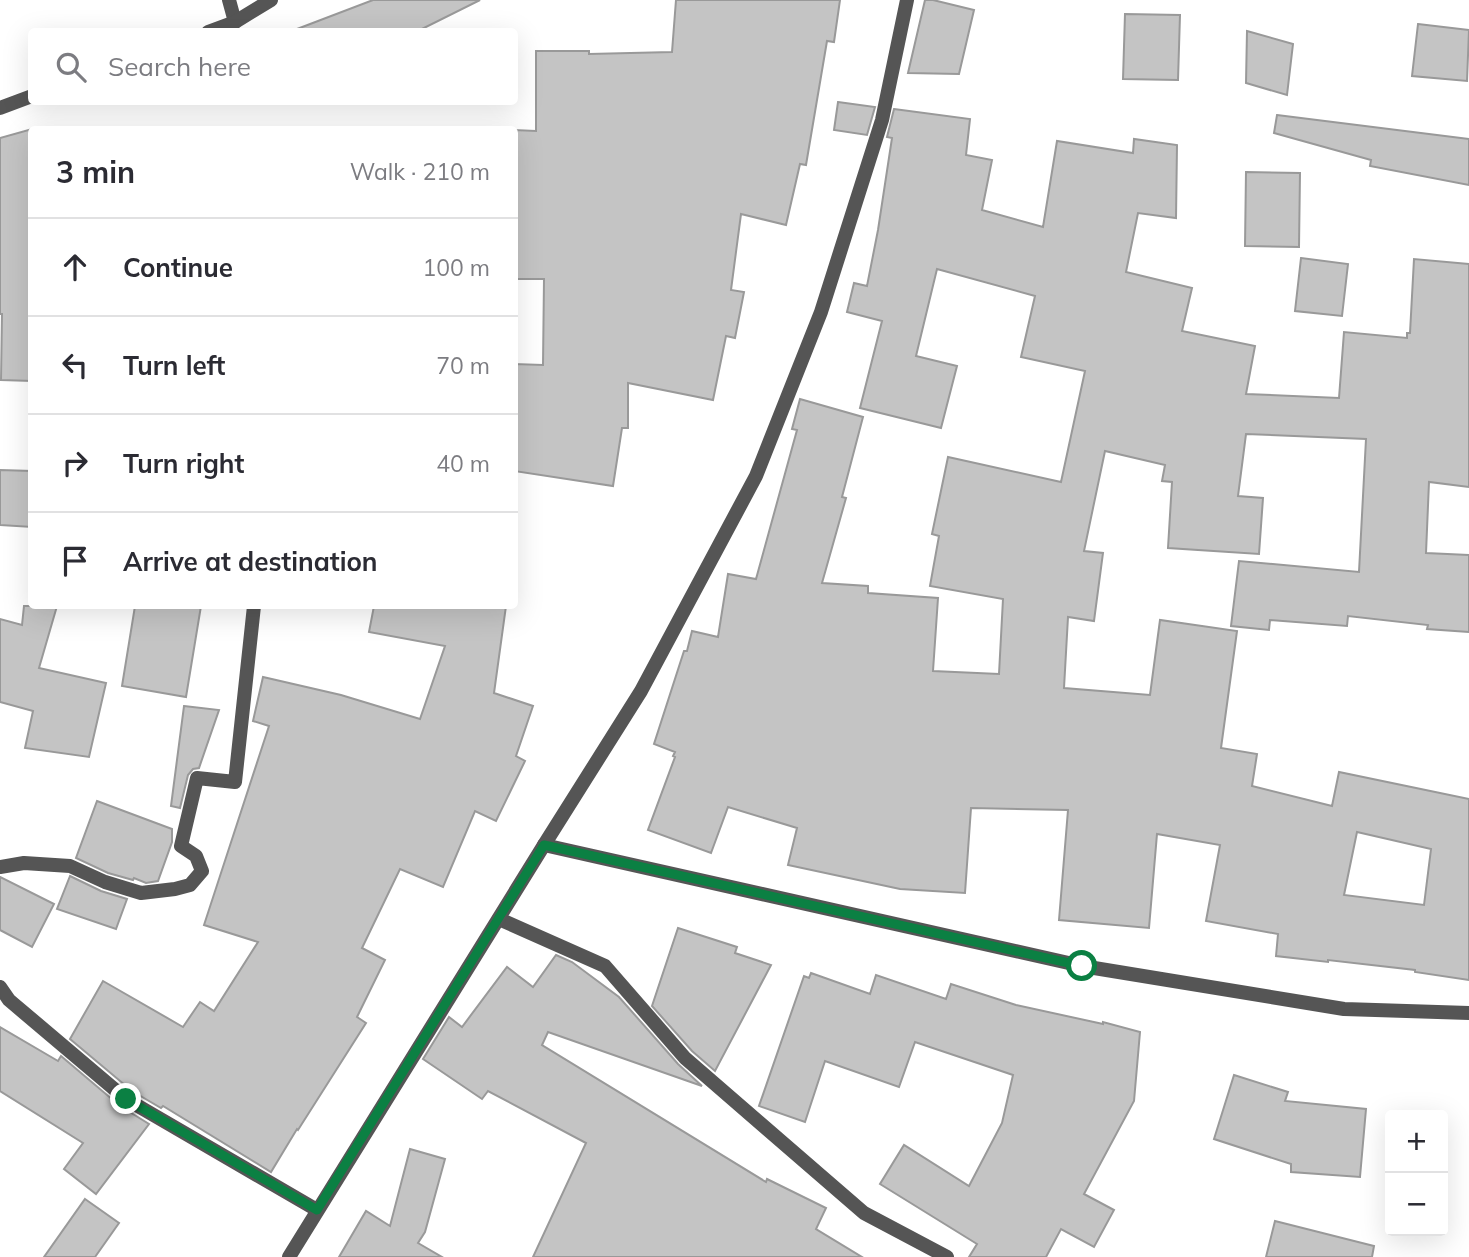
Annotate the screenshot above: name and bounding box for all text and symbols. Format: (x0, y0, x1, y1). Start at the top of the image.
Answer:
search box (28, 28, 518, 105)
icon: search (52, 48, 90, 86)
text: Search here (108, 50, 251, 83)
text: 3 min (56, 153, 135, 191)
text: Walk · 210 m (350, 157, 490, 186)
icon: ahead (56, 248, 94, 286)
text: Continue (123, 251, 233, 284)
text: 100 m (422, 253, 490, 282)
icon: left (56, 346, 94, 384)
text: Turn left (123, 349, 225, 382)
text: 70 m (436, 351, 490, 380)
icon: right (56, 444, 94, 482)
text: Turn right (123, 447, 244, 480)
text: 40 m (436, 449, 490, 478)
icon: arrive (56, 542, 94, 580)
text: Arrive at destination (123, 545, 378, 578)
route start (1066, 950, 1097, 981)
route end (110, 1083, 141, 1114)
map controls (1385, 1110, 1448, 1236)
button: + (1385, 1110, 1448, 1173)
button: − (1385, 1173, 1448, 1236)

